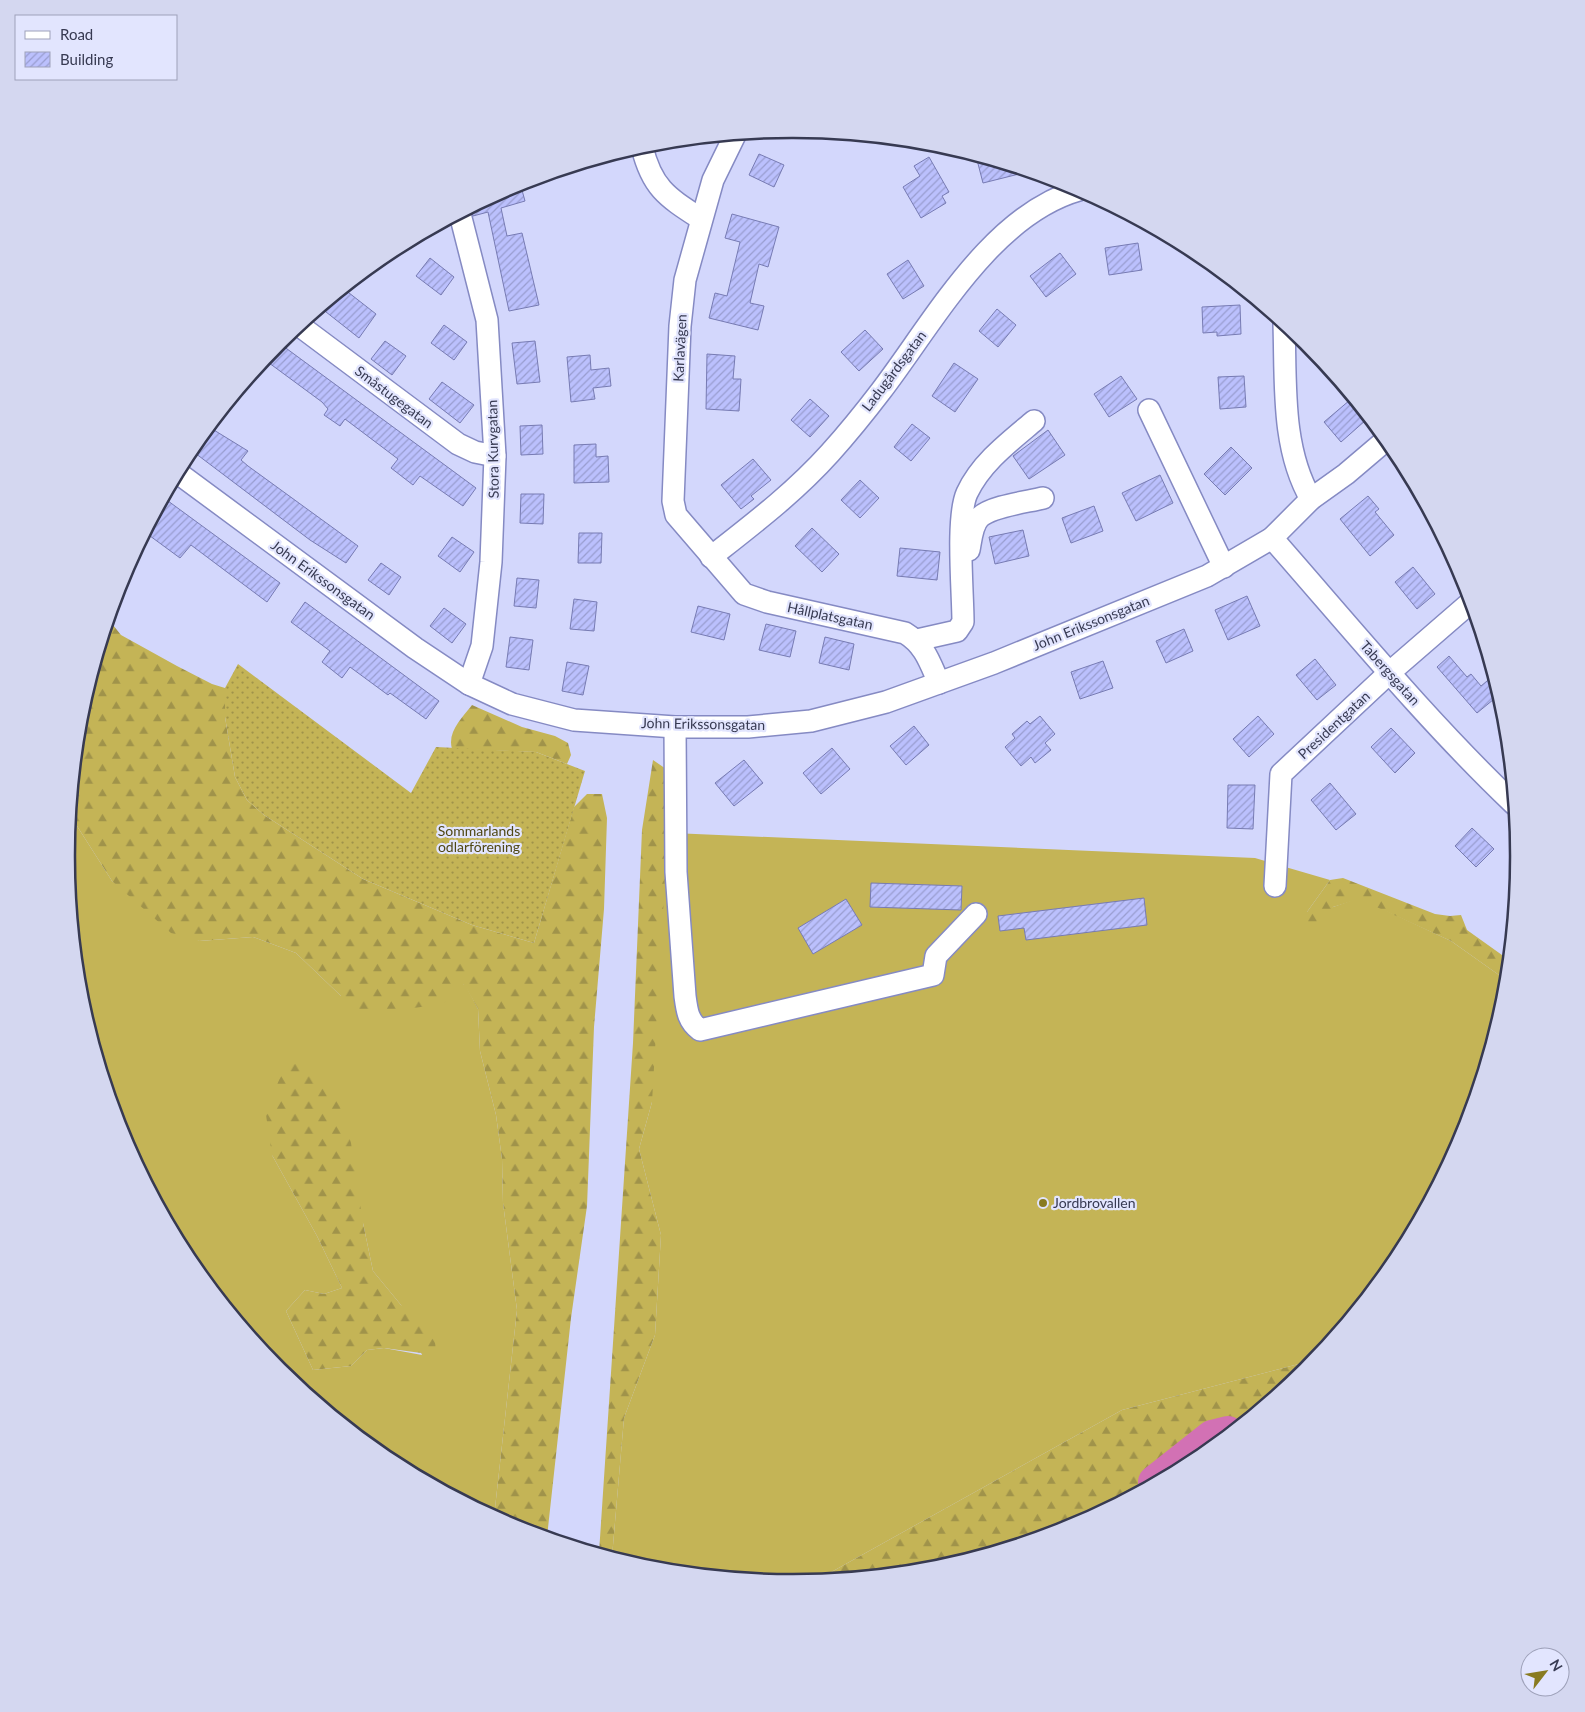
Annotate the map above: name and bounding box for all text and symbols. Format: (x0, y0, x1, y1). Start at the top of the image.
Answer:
legend (15, 15, 178, 80)
text: Road (60, 25, 93, 43)
text: Building (60, 50, 113, 68)
street label: Karlavägen (669, 314, 690, 382)
street label: Ladugårdsgatan (858, 327, 929, 414)
street label: Småstugegatan (352, 362, 437, 431)
street label: Stora Kurvgatan (483, 400, 502, 498)
street label: John Erikssonsgatan (268, 536, 378, 623)
street label: John Erikssonsgatan (1030, 591, 1152, 654)
street label: Hållplatsgatan (786, 598, 874, 633)
street label: Tabergsgatan (1357, 637, 1424, 708)
street label: Presidentgatan (1294, 687, 1373, 762)
street label: John Erikssonsgatan (641, 714, 765, 733)
park label: Sommarlands odlarförening (438, 822, 520, 855)
place label: Jordbrovallen (1053, 1194, 1136, 1211)
marker: Jordbrovallen (1037, 1197, 1049, 1209)
north arrow (1520, 1647, 1570, 1697)
text: N (1547, 1656, 1567, 1674)

